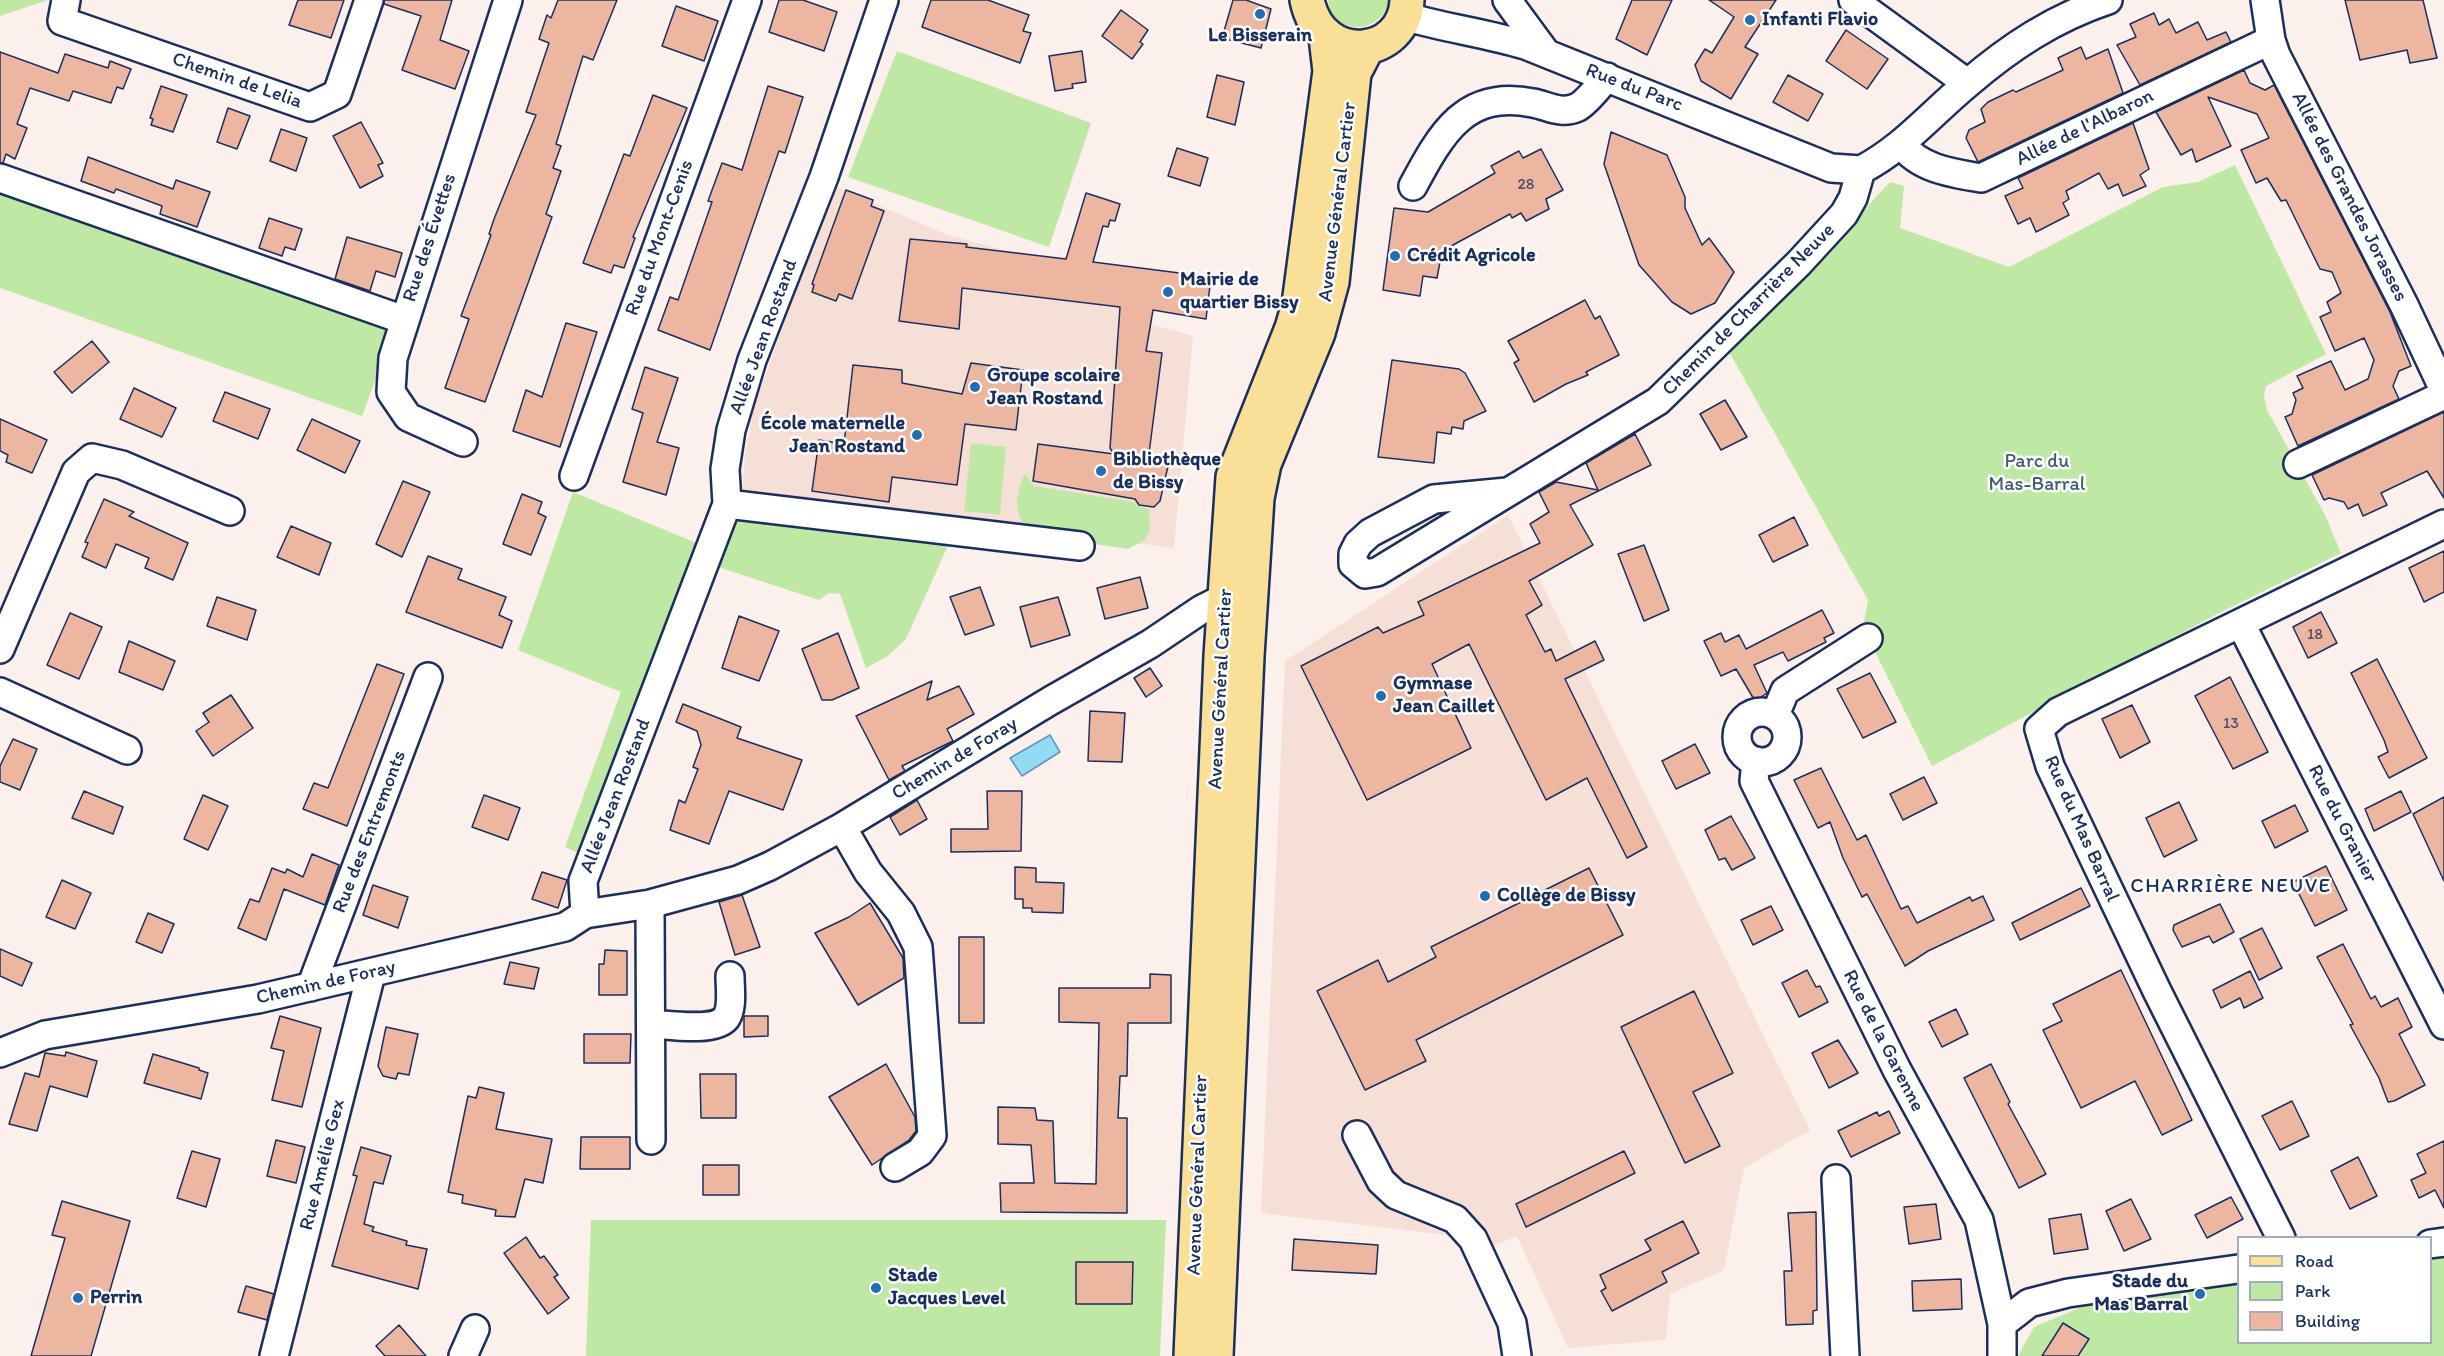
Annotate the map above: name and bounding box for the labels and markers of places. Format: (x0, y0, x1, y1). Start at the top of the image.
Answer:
marker: Le Bisserain (1253, 7, 1267, 21)
place label: Infanti Flavio (1762, 8, 1878, 32)
marker: Infanti Flavio (1743, 13, 1757, 27)
place label: Le Bisserain (1208, 24, 1312, 48)
place label: Crédit Agricole (1407, 244, 1536, 268)
marker: Crédit Agricole (1388, 249, 1402, 263)
place label: Mairie de quartier Bissy (1180, 268, 1299, 315)
marker: Mairie de quartier Bissy (1161, 285, 1175, 299)
place label: Groupe scolaire Jean Rostand (987, 364, 1120, 411)
marker: Groupe scolaire Jean Rostand (968, 380, 982, 394)
place label: École maternelle Jean Rostand (761, 412, 905, 459)
marker: École maternelle Jean Rostand (910, 428, 924, 442)
place label: Bibliothèque de Bissy (1113, 448, 1221, 495)
marker: Bibliothèque de Bissy (1094, 464, 1108, 478)
place label: Gymnase Jean Caillet (1393, 672, 1495, 719)
marker: Gymnase Jean Caillet (1374, 689, 1388, 703)
place label: Collège de Bissy (1497, 884, 1635, 908)
marker: Collège de Bissy (1478, 889, 1492, 903)
place label: Stade Jacques Level (888, 1264, 1005, 1311)
place label: Stade du Mas Barral (2094, 1270, 2188, 1317)
marker: Stade Jacques Level (869, 1281, 883, 1295)
place label: Perrin (90, 1286, 142, 1310)
marker: Stade du Mas Barral (2193, 1287, 2207, 1301)
marker: Perrin (71, 1291, 85, 1305)

